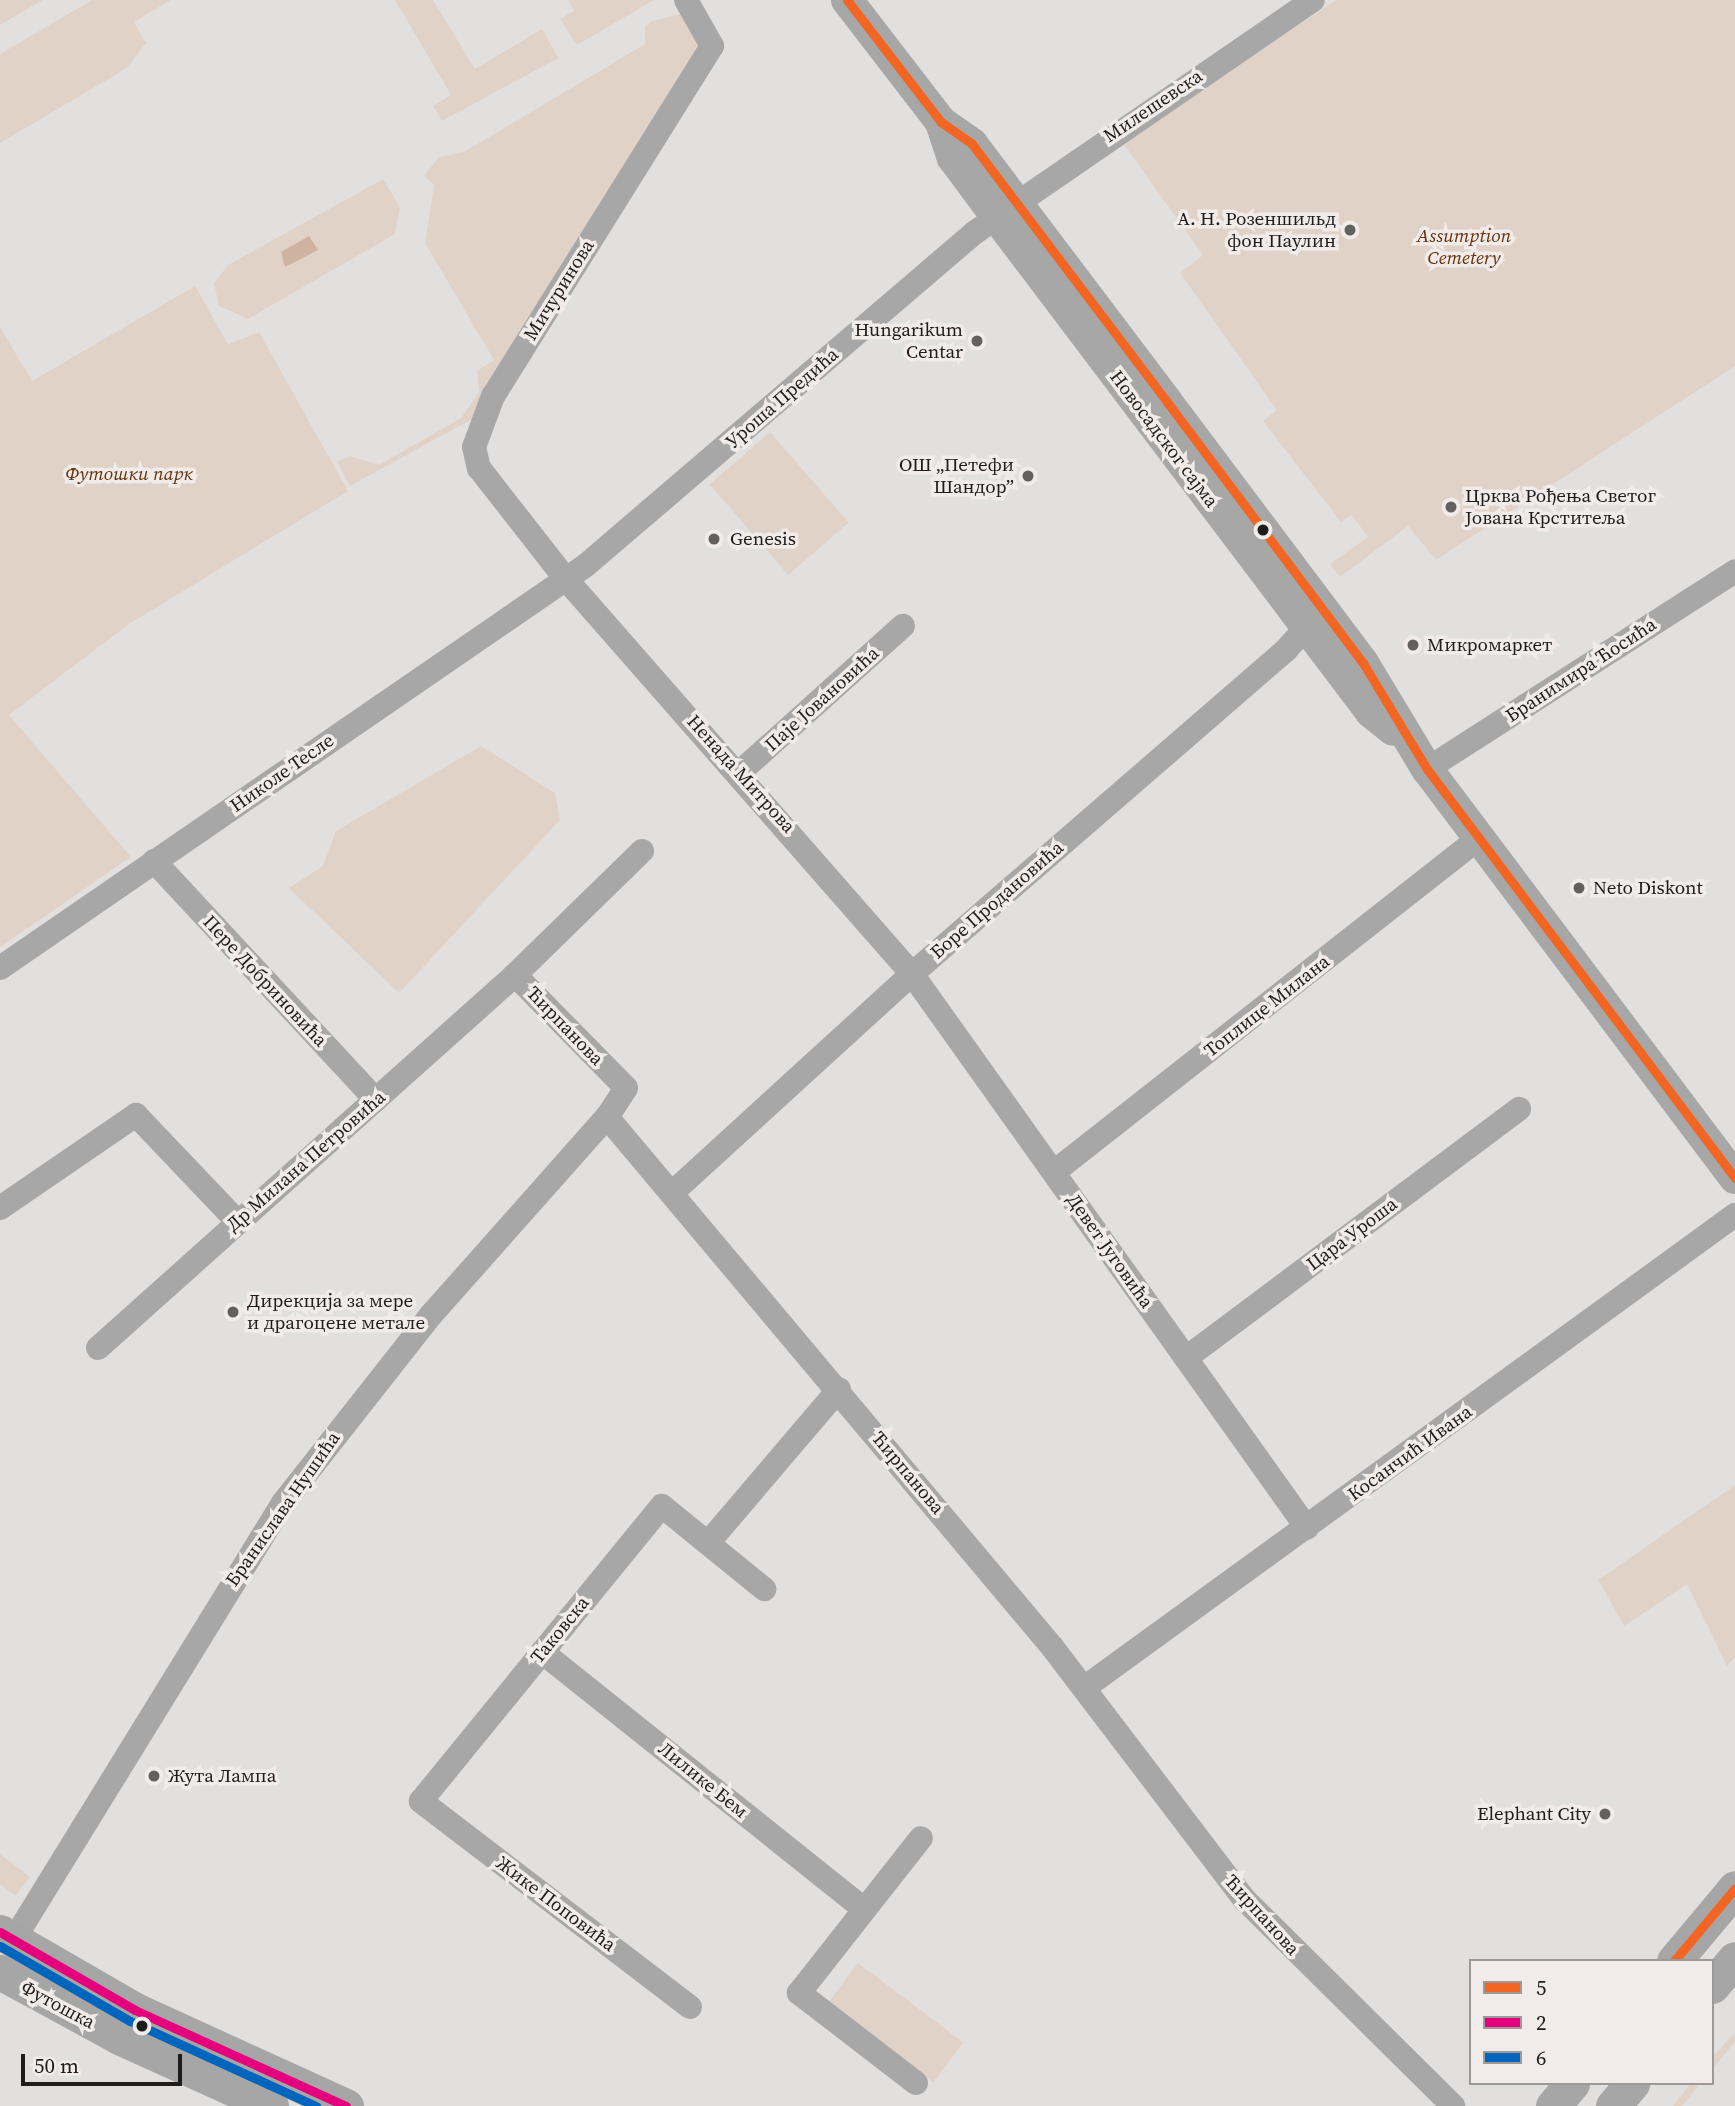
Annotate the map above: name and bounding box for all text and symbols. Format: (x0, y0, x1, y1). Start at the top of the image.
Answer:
street label: Милешевска (1099, 65, 1207, 147)
place label: А. Н. Розеншильд фон Паулин (1177, 208, 1336, 252)
marker: А. Н. Розеншильд фон Паулин (1342, 222, 1358, 238)
park label: Assumption Cemetery (1417, 225, 1511, 269)
street label: Мичуринова (519, 235, 599, 345)
place label: Hungarikum Centar (855, 319, 963, 363)
marker: Hungarikum Centar (969, 333, 985, 349)
street label: Уроша Предића (721, 343, 843, 453)
street label: Новосадског сајма (1105, 366, 1223, 512)
place label: ОШ „Петефи Шандор” (899, 454, 1014, 498)
park label: Футошки парк (65, 463, 193, 485)
marker: ОШ „Петефи Шандор” (1020, 468, 1036, 484)
place label: Црква Рођења Светог Јована Крститеља (1465, 485, 1656, 529)
marker: Црква Рођења Светог Јована Крститеља (1443, 499, 1459, 515)
unlabelled marker (1256, 523, 1270, 537)
place label: Genesis (730, 528, 796, 550)
marker: Genesis (704, 529, 724, 549)
street label: Бранимира Ћосића (1501, 613, 1661, 727)
place label: Микромаркет (1427, 634, 1552, 656)
marker: Микромаркет (1405, 637, 1421, 653)
street label: Паје Јовановића (760, 642, 884, 756)
street label: Ненада Митрова (682, 710, 800, 838)
street label: Николе Тесле (226, 729, 338, 817)
street label: Боре Продановића (926, 836, 1068, 964)
place label: Neto Diskont (1593, 877, 1703, 899)
marker: Neto Diskont (1571, 880, 1587, 896)
street label: Пере Добриновића (198, 911, 332, 1051)
street label: Топлице Милана (1200, 950, 1334, 1062)
street label: Ћирпанова (522, 982, 608, 1070)
street label: Др Милана Петровића (222, 1086, 390, 1236)
street label: Девет Југовића (1062, 1189, 1158, 1313)
street label: Цара Уроша (1302, 1193, 1402, 1275)
place label: Дирекција за мере и драгоцене метале (247, 1290, 425, 1334)
marker: Дирекција за мере и драгоцене метале (225, 1304, 241, 1320)
street label: Косанчић Ивана (1343, 1400, 1477, 1506)
street label: Бранислава Нушића (221, 1427, 345, 1591)
street label: Ћирпанова (867, 1427, 949, 1519)
street label: Таковска (526, 1592, 594, 1668)
street label: Лилике Бем (654, 1737, 752, 1823)
place label: Жута Лампа (168, 1765, 276, 1787)
marker: Жута Лампа (146, 1768, 162, 1784)
place label: Elephant City (1477, 1803, 1591, 1825)
marker: Elephant City (1597, 1806, 1613, 1822)
street label: Жике Поповића (492, 1852, 620, 1956)
street label: Ћирпанова (1220, 1870, 1304, 1960)
legend (1469, 1959, 1714, 2085)
text: 5 (1536, 1973, 1547, 2002)
street label: Футошка (17, 1976, 99, 2034)
text: 2 (1536, 2008, 1547, 2037)
unlabelled marker (135, 2019, 149, 2033)
scale bar (24, 2039, 186, 2084)
text: 6 (1536, 2043, 1547, 2072)
text: 50 m (34, 2051, 79, 2080)

